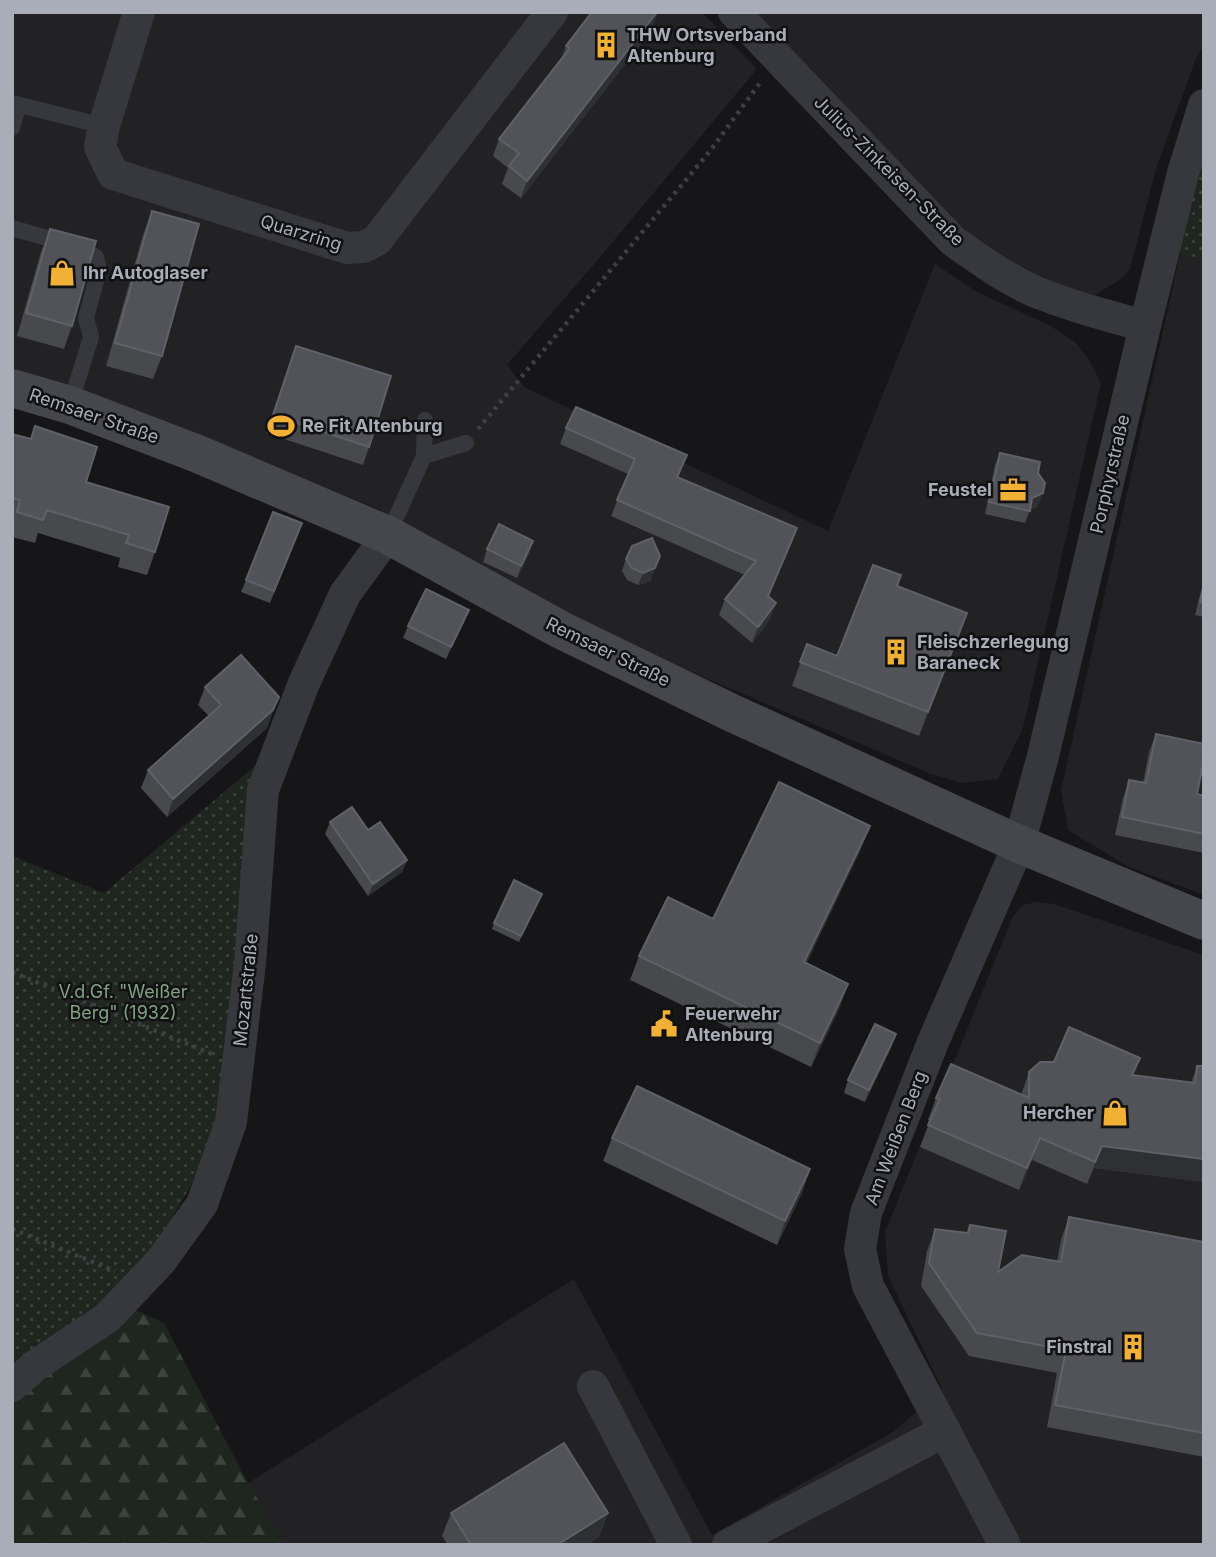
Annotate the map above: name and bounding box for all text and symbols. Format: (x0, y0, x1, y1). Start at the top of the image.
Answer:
place label: THW Ortsverband Altenburg (627, 24, 787, 66)
building icon: THW Ortsverband Altenburg (591, 30, 621, 60)
street label: Julius-Zinkeisen-Straße (810, 91, 969, 250)
street label: Quarzring (258, 210, 345, 255)
shop icon: Ihr Autoglaser (47, 258, 77, 288)
place label: Ihr Autoglaser (83, 262, 208, 283)
street label: Remsaer Straße (27, 384, 162, 448)
sports icon: Re Fit Altenburg (266, 411, 296, 441)
street label: Porphyrstraße (1086, 412, 1133, 535)
place label: Re Fit Altenburg (302, 415, 443, 436)
office icon: Feustel (998, 475, 1028, 505)
place label: Feustel (928, 479, 992, 500)
street label: Remsaer Straße (543, 612, 674, 691)
place label: Fleischzerlegung Baraneck (917, 631, 1069, 673)
building icon: Fleischzerlegung Baraneck (881, 637, 911, 667)
street label: Mozartstraße (229, 932, 262, 1047)
park label: V.d.Gf. "Weißer Berg" (1932) (58, 981, 188, 1023)
place label: Feuerwehr Altenburg (685, 1003, 780, 1045)
public building icon: Feuerwehr Altenburg (649, 1009, 679, 1039)
street label: Am Weißen Berg (860, 1068, 931, 1208)
shop icon: Hercher (1100, 1098, 1130, 1128)
place label: Hercher (1023, 1102, 1094, 1123)
building icon: Finstral (1118, 1332, 1148, 1362)
place label: Finstral (1046, 1336, 1112, 1357)

